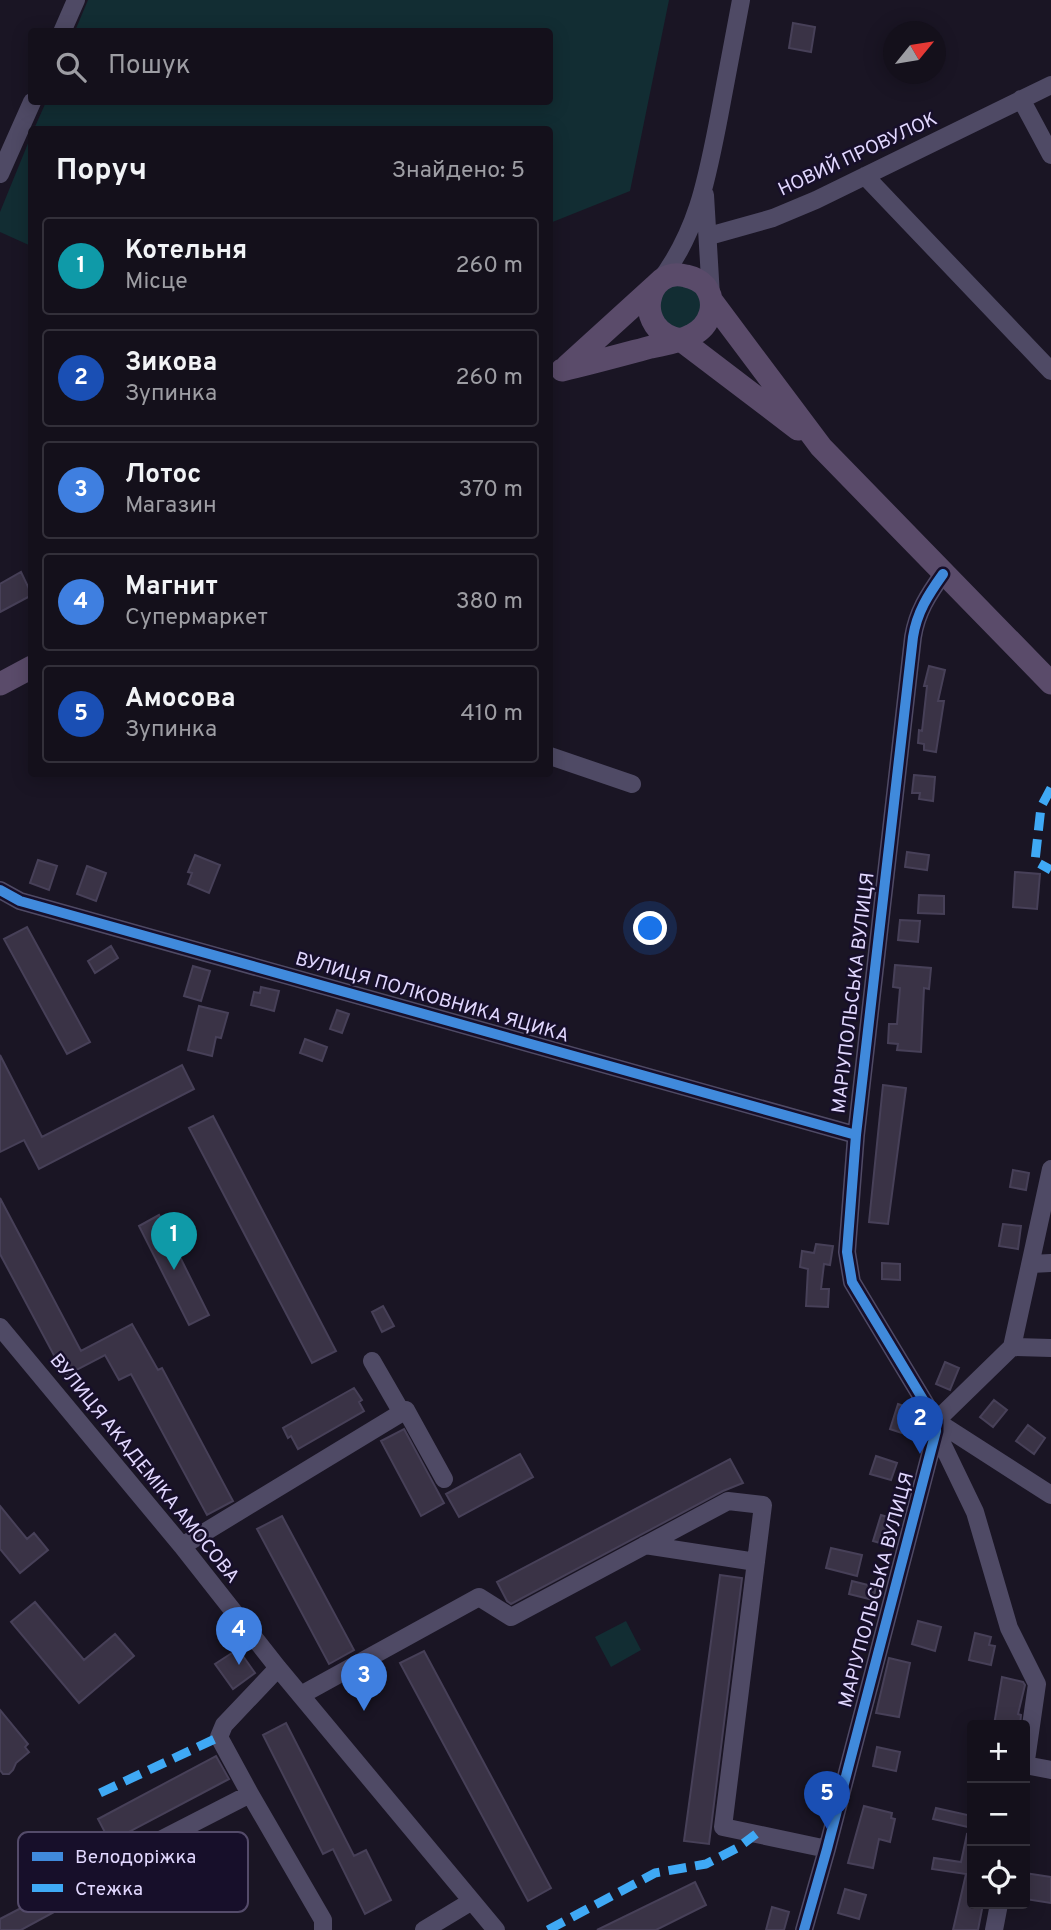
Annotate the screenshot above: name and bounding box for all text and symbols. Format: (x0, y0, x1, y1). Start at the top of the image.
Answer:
north arrow (883, 21, 946, 84)
search box (28, 28, 553, 105)
icon: search (52, 48, 90, 86)
text: Пошук (108, 50, 191, 83)
street label: НОВИЙ ПРОВУЛОК (774, 107, 941, 202)
text: Поруч (56, 153, 147, 190)
text: Знайдено: 5 (392, 157, 525, 186)
text: Котельня (125, 235, 247, 268)
text: 1 (76, 252, 86, 281)
text: 260 m (456, 252, 523, 281)
text: Місце (125, 268, 188, 297)
text: Зикова (125, 347, 217, 380)
text: 2 (74, 364, 88, 393)
text: 260 m (456, 364, 523, 393)
text: Зупинка (125, 380, 217, 409)
text: Лотос (125, 459, 201, 492)
text: 3 (74, 476, 88, 505)
text: 370 m (458, 476, 523, 505)
text: Магазин (125, 492, 217, 521)
text: Магнит (125, 571, 218, 604)
text: 4 (74, 588, 88, 617)
text: 380 m (456, 588, 523, 617)
text: Супермаркет (125, 604, 268, 633)
text: Амосова (125, 683, 235, 716)
text: 5 (74, 700, 88, 729)
text: 410 m (460, 700, 523, 729)
text: Зупинка (125, 716, 217, 745)
street label: МАРІУПОЛЬСЬКА ВУЛИЦЯ (827, 871, 881, 1115)
your location (633, 911, 667, 945)
street label: ВУЛИЦЯ ПОЛКОВНИКА ЯЦИКА (292, 947, 572, 1049)
pin: 1 (151, 1212, 197, 1270)
street label: ВУЛИЦЯ АКАДЕМІКА АМОСОВА (44, 1349, 244, 1589)
pin: 2 (897, 1396, 943, 1454)
street label: МАРІУПОЛЬСЬКА ВУЛИЦЯ (834, 1470, 920, 1710)
pin: 4 (216, 1607, 262, 1665)
pin: 3 (341, 1653, 387, 1711)
map controls (967, 1720, 1030, 1909)
button: + (967, 1720, 1030, 1783)
pin: 5 (804, 1771, 850, 1829)
button: − (967, 1783, 1030, 1846)
legend (18, 1832, 248, 1912)
text: Велодоріжка (75, 1846, 196, 1870)
button: locate (967, 1846, 1030, 1909)
text: Стежка (75, 1878, 143, 1902)

